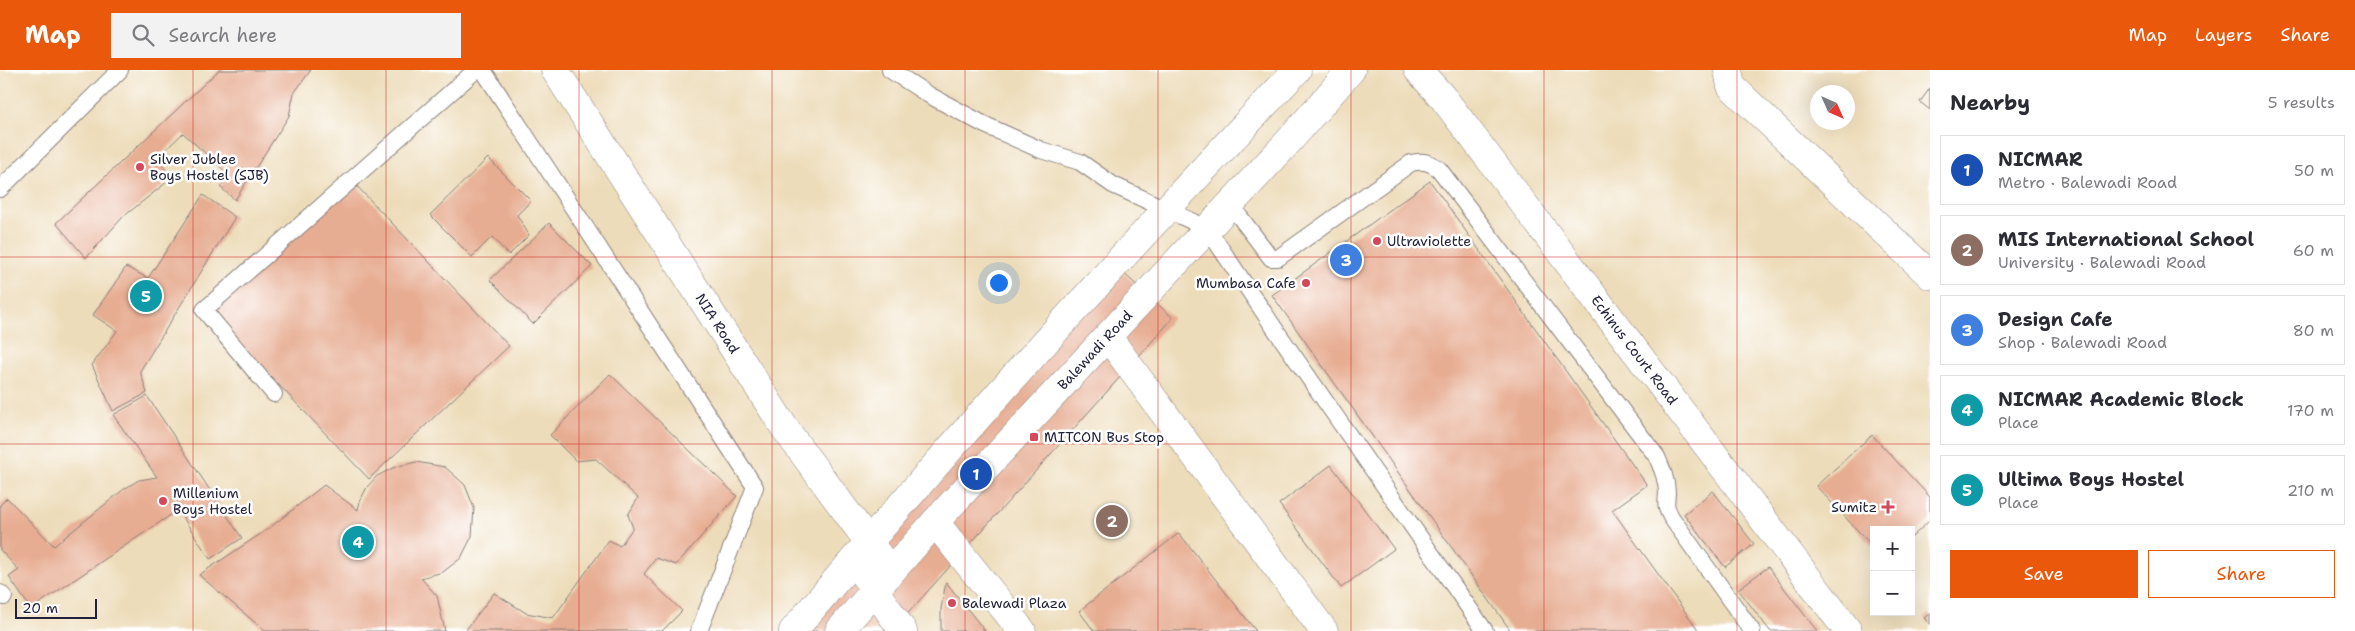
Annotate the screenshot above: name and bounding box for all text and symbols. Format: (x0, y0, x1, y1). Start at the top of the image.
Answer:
search box (111, 13, 461, 58)
text: Map (25, 19, 81, 51)
icon: search (129, 21, 157, 49)
text: Search here (169, 23, 277, 48)
text: Map (2129, 23, 2167, 47)
text: Layers (2195, 23, 2252, 47)
text: Share (2280, 23, 2330, 47)
north arrow (1810, 85, 1855, 130)
text: Nearby (1950, 89, 2030, 117)
text: 5 results (2268, 92, 2335, 113)
text: NICMAR (1998, 147, 2083, 172)
place label: Silver Jublee Boys Hostel (SJB) (150, 150, 269, 184)
text: 1 (1963, 160, 1971, 181)
text: 50 m (2294, 160, 2334, 181)
marker: Silver Jublee Boys Hostel (SJB) (134, 161, 146, 173)
text: Metro · Balewadi Road (1998, 172, 2177, 193)
text: MIS International School (1998, 227, 2254, 252)
place label: Ultraviolette (1387, 232, 1471, 250)
marker: Ultraviolette (1371, 235, 1383, 247)
text: 2 (1961, 240, 1973, 261)
text: 60 m (2293, 240, 2334, 261)
pin: 3 (1330, 241, 1362, 279)
text: University · Balewadi Road (1998, 252, 2206, 273)
your location (986, 270, 1012, 296)
place label: Mumbasa Cafe (1196, 274, 1296, 292)
pin: 5 (130, 277, 162, 315)
marker: Mumbasa Cafe (1300, 277, 1312, 289)
street label: NIA Road (692, 290, 744, 357)
street label: Echinus Court Road (1587, 292, 1682, 408)
street label: Balewadi Road (1054, 306, 1136, 393)
text: Design Cafe (1998, 307, 2113, 332)
text: 3 (1961, 320, 1973, 341)
text: 80 m (2293, 320, 2334, 341)
text: Shop · Balewadi Road (1998, 332, 2167, 353)
text: NICMAR Academic Block (1998, 387, 2244, 412)
text: 4 (1961, 400, 1973, 421)
text: 170 m (2287, 400, 2334, 421)
text: Place (1998, 412, 2039, 433)
place label: MITCON Bus Stop (1044, 428, 1164, 446)
marker: MITCON Bus Stop (1028, 431, 1040, 443)
pin: 1 (960, 455, 992, 493)
text: Ultima Boys Hostel (1998, 467, 2184, 492)
text: 5 (1962, 480, 1972, 501)
text: 210 m (2287, 480, 2334, 501)
place label: Millenium Boys Hostel (173, 484, 253, 518)
text: Place (1998, 492, 2039, 513)
marker: Millenium Boys Hostel (157, 495, 169, 507)
place label: Sumitz (1831, 498, 1877, 516)
marker: Sumitz (1881, 500, 1895, 514)
pin: 2 (1096, 502, 1128, 540)
pin: 4 (342, 523, 374, 561)
map controls (1870, 526, 1915, 616)
button: + (1870, 526, 1915, 571)
button: Save (1950, 550, 2138, 598)
button: Share (2148, 550, 2335, 598)
button: − (1870, 571, 1915, 616)
place label: Balewadi Plaza (962, 594, 1067, 612)
scale bar (15, 596, 98, 619)
marker: Balewadi Plaza (946, 597, 958, 609)
text: 20 m (22, 599, 58, 617)

